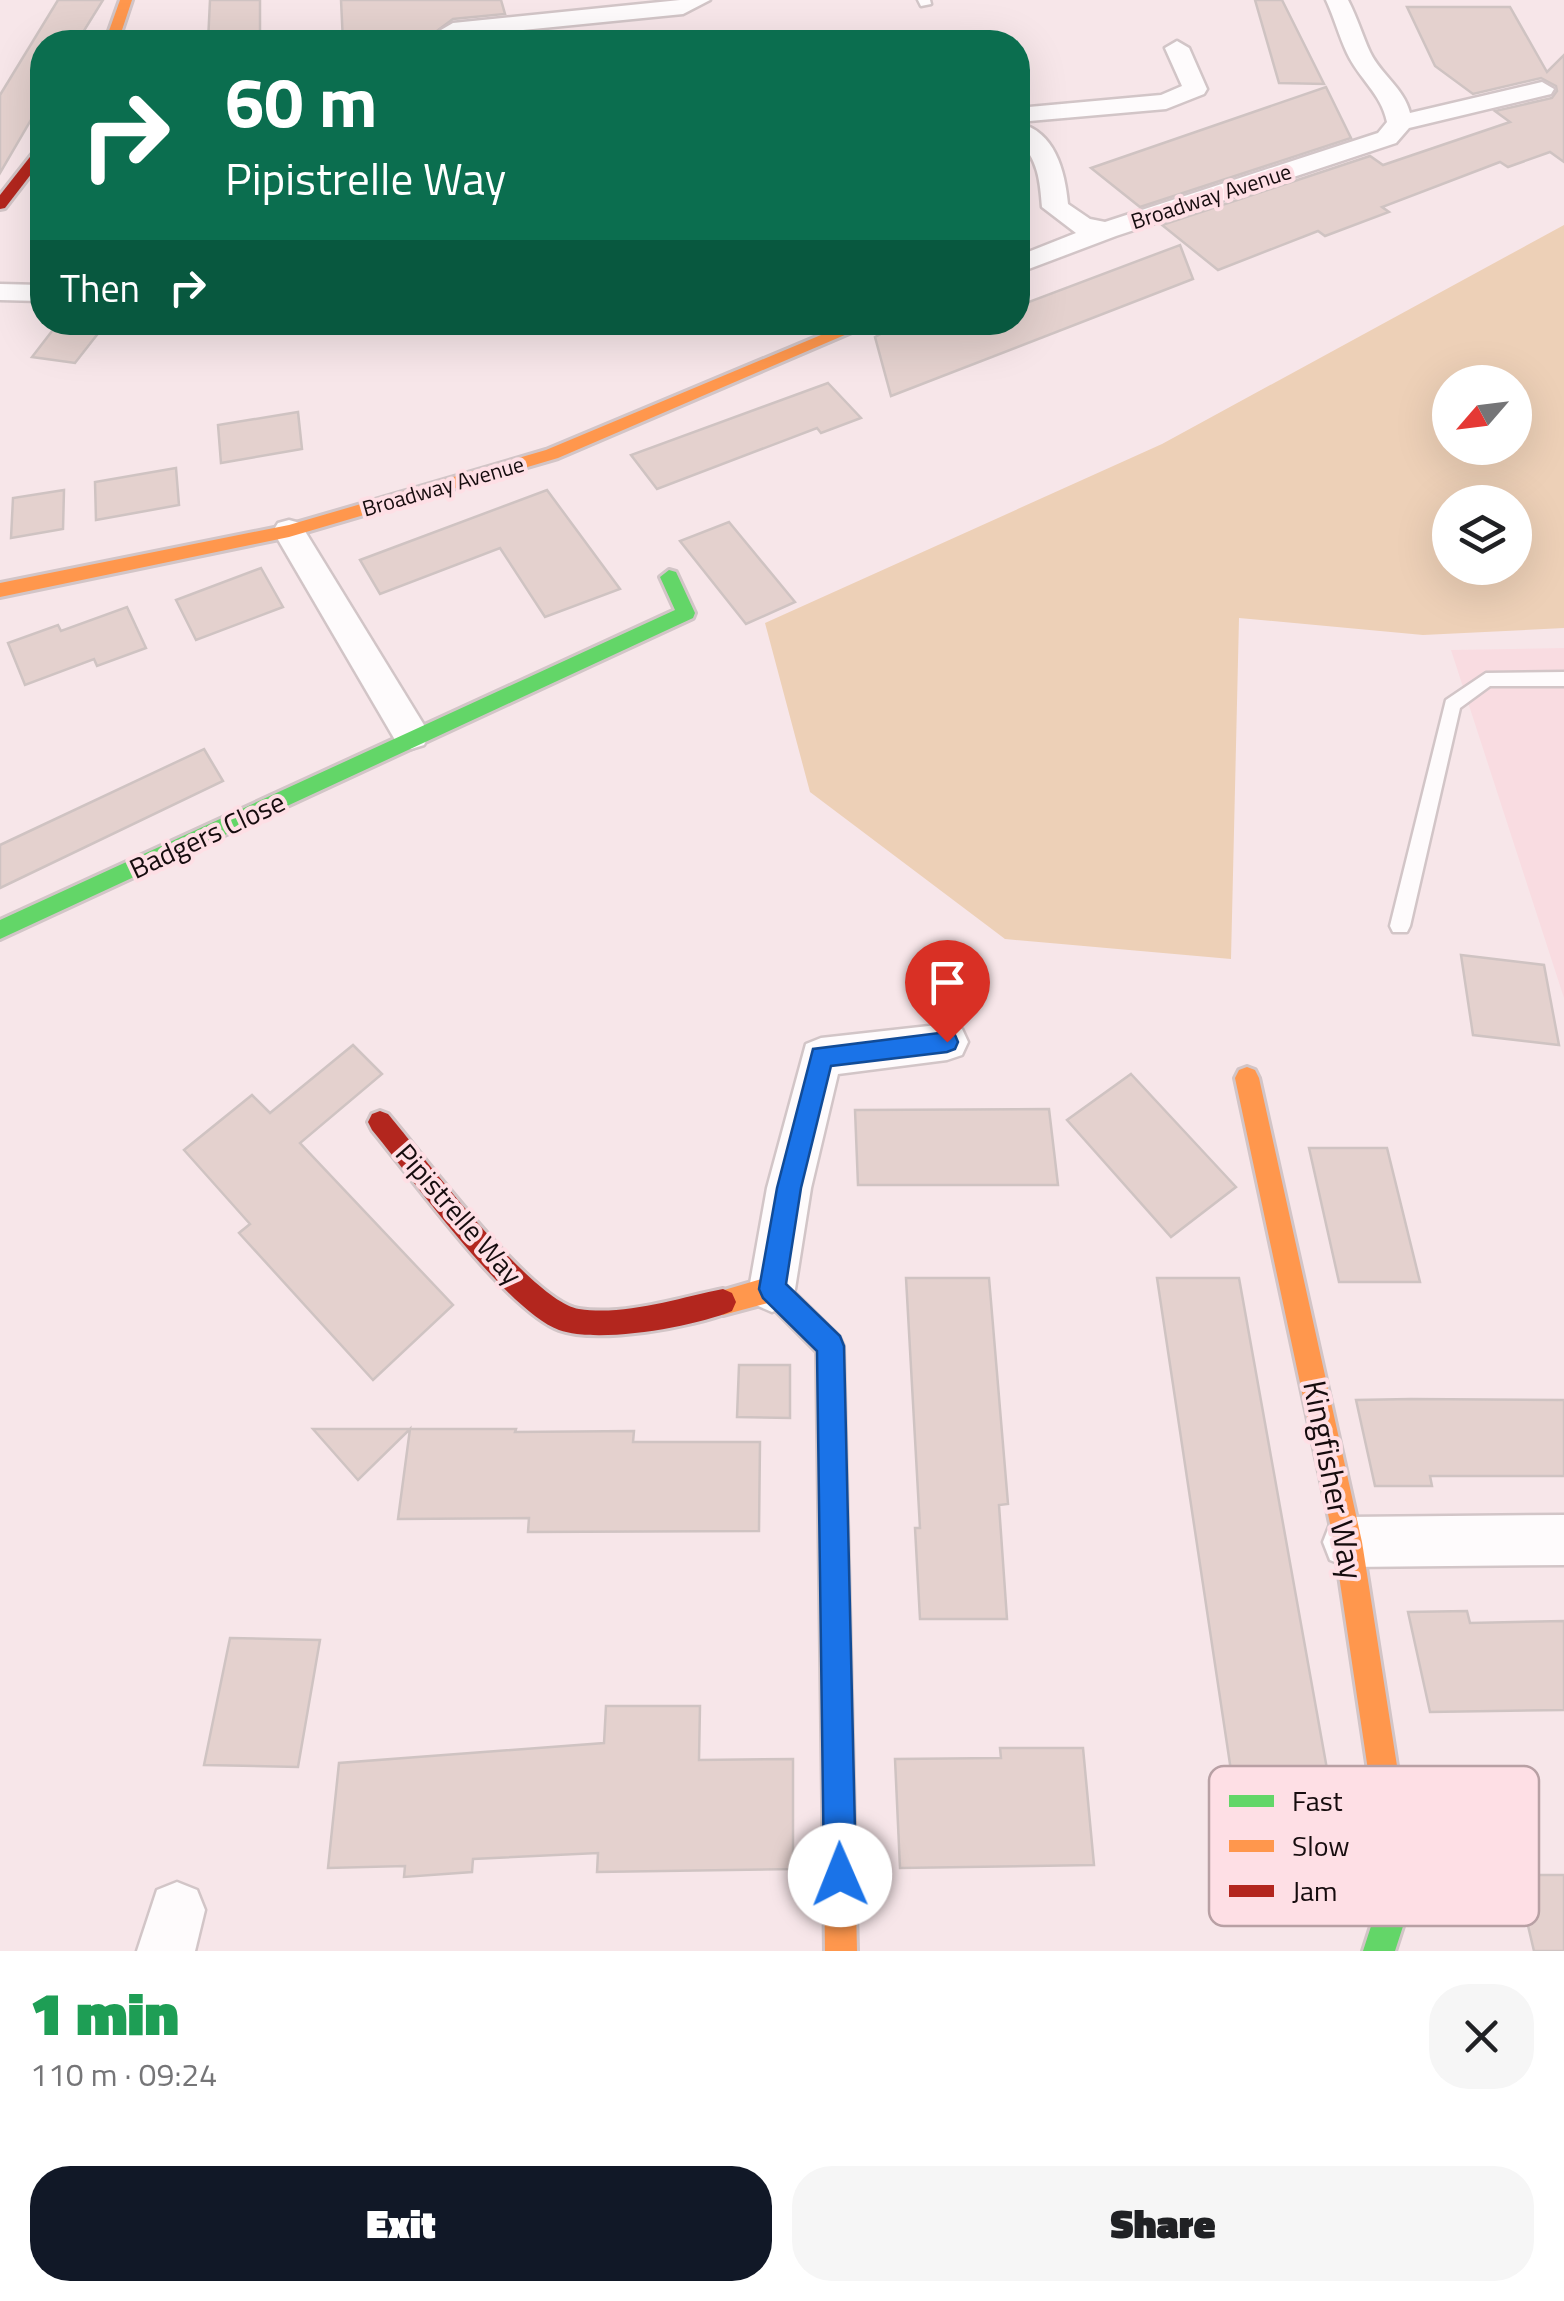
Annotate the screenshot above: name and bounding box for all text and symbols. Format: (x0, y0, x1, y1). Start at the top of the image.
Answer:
text: 60 m (225, 48, 378, 154)
icon: right (60, 70, 190, 200)
text: Pipistrelle Way (225, 144, 506, 212)
street label: Broadway Avenue (1126, 154, 1296, 238)
text: Then (60, 259, 140, 317)
icon: right (160, 260, 215, 315)
north arrow (1432, 365, 1532, 465)
map controls (1432, 365, 1532, 585)
street label: Broadway Avenue (358, 447, 528, 525)
button: layers (1432, 485, 1532, 585)
street label: Badgers Close (122, 780, 292, 889)
pin (905, 940, 990, 1043)
icon: arrive (920, 955, 975, 1010)
street label: Pipistrelle Way (386, 1134, 533, 1294)
street label: Kingfisher Way (1291, 1376, 1377, 1584)
legend (1209, 1766, 1539, 1926)
text: Fast (1292, 1779, 1343, 1822)
position arrow (788, 1823, 892, 1927)
text: Slow (1292, 1824, 1350, 1867)
text: Jam (1292, 1869, 1338, 1912)
text: 1 min (30, 1967, 179, 2058)
button: close (1429, 1984, 1534, 2089)
text: 110 m · 09:24 (30, 2050, 217, 2098)
button: Exit (30, 2166, 772, 2281)
button: Share (792, 2166, 1534, 2281)

